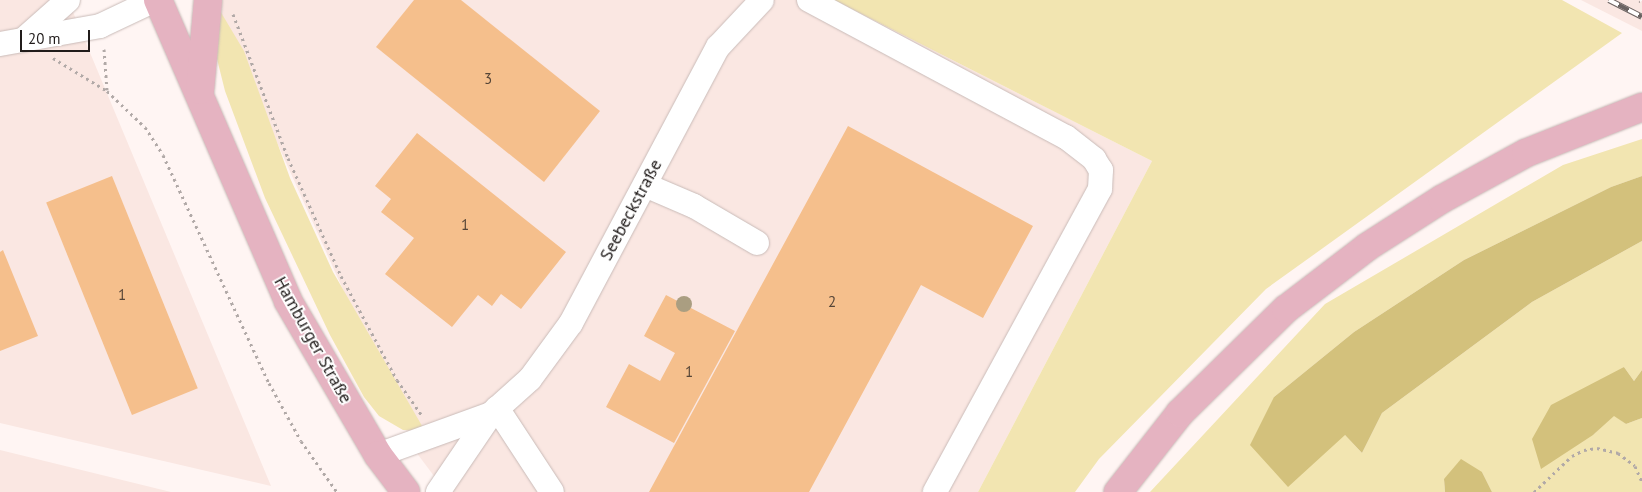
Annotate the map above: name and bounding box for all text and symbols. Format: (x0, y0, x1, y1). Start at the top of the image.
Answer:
scale bar (22, 20, 92, 52)
text: 20 m (28, 29, 61, 48)
house number: 3 (484, 70, 492, 88)
street label: Seebeckstraße (595, 156, 667, 264)
house number: 1 (461, 216, 469, 234)
street label: Hamburger Straße (269, 273, 357, 407)
house number: 1 (118, 286, 126, 304)
house number: 2 (828, 293, 836, 311)
house number: 1 (685, 363, 693, 381)

